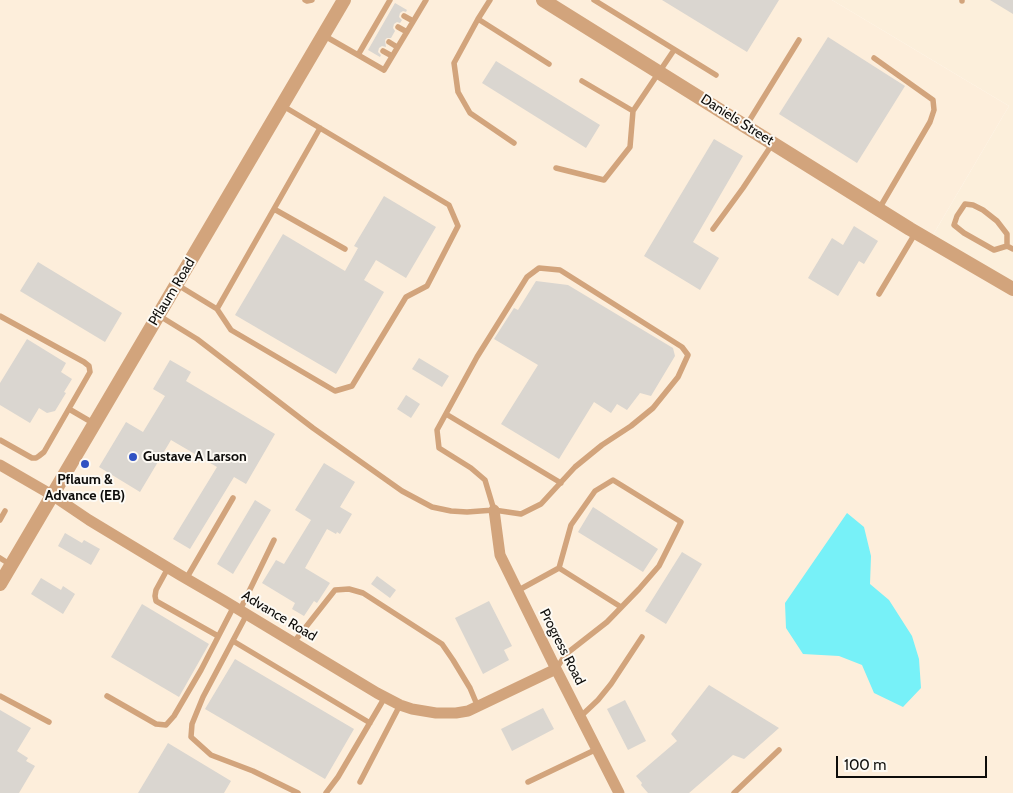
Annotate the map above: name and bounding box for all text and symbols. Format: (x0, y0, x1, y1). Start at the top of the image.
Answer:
street label: Daniels Street (697, 91, 777, 149)
street label: Pflaum Road (145, 255, 199, 329)
place label: Gustave A Larson (143, 449, 247, 465)
marker: Gustave A Larson (127, 451, 139, 463)
marker: Pflaum & Advance (EB) (79, 458, 91, 470)
place label: Pflaum & Advance (EB) (45, 472, 125, 504)
street label: Advance Road (238, 587, 320, 645)
street label: Progress Road (536, 606, 588, 688)
scale bar (838, 746, 989, 778)
text: 100 m (844, 756, 886, 774)

